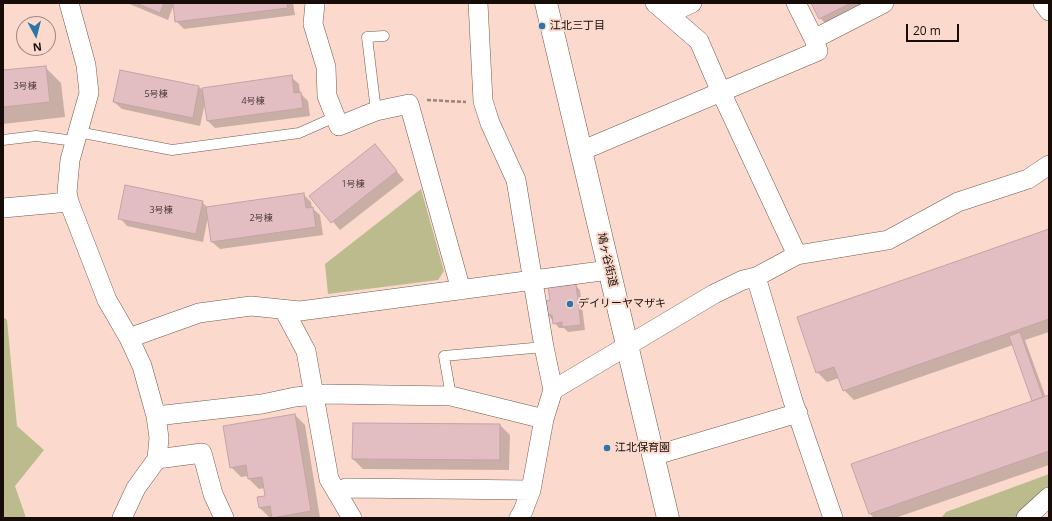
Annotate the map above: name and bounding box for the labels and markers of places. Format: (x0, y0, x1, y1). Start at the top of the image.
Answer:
place label: 江北三丁目 (550, 19, 605, 33)
marker: 江北三丁目 (537, 21, 547, 31)
place label: デイリーヤマザキ (578, 297, 666, 311)
marker: デイリーヤマザキ (565, 299, 575, 309)
place label: 江北保育園 (615, 441, 670, 455)
marker: 江北保育園 (602, 443, 612, 453)

